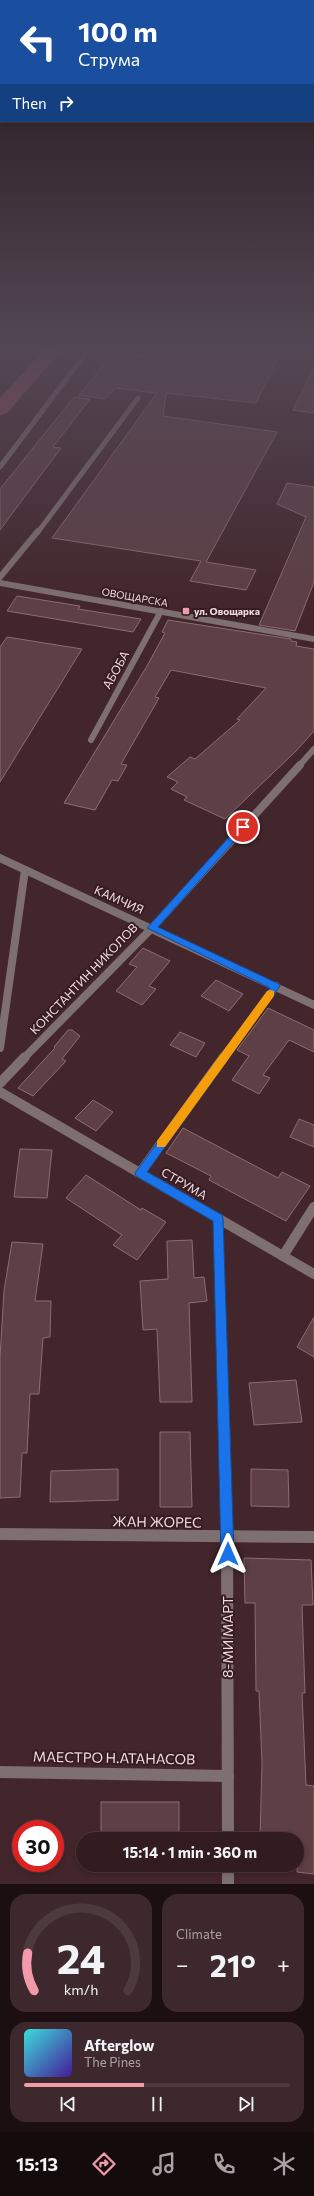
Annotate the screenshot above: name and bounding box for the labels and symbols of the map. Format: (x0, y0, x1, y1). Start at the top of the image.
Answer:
street label: ОВОЩАРСКА (101, 585, 169, 609)
place label: ул. Овощарка (194, 605, 260, 617)
marker: ул. Овощарка (181, 606, 191, 616)
street label: АБОБА (99, 648, 131, 691)
pin (226, 810, 260, 844)
street label: КАМЧИЯ (92, 882, 146, 916)
street label: КОНСТАНТИН НИКОЛОВ (27, 920, 140, 1037)
street label: СТРУМА (159, 1164, 210, 1202)
street label: ЖАН ЖОРЕС (112, 1512, 202, 1531)
position arrow (207, 1533, 249, 1575)
street label: 8-МИ МАРТ (219, 1596, 236, 1678)
street label: МАЕСТРО Н.АТАНАСОВ (33, 1748, 195, 1767)
speed limit sign: 30 (12, 1820, 64, 1872)

